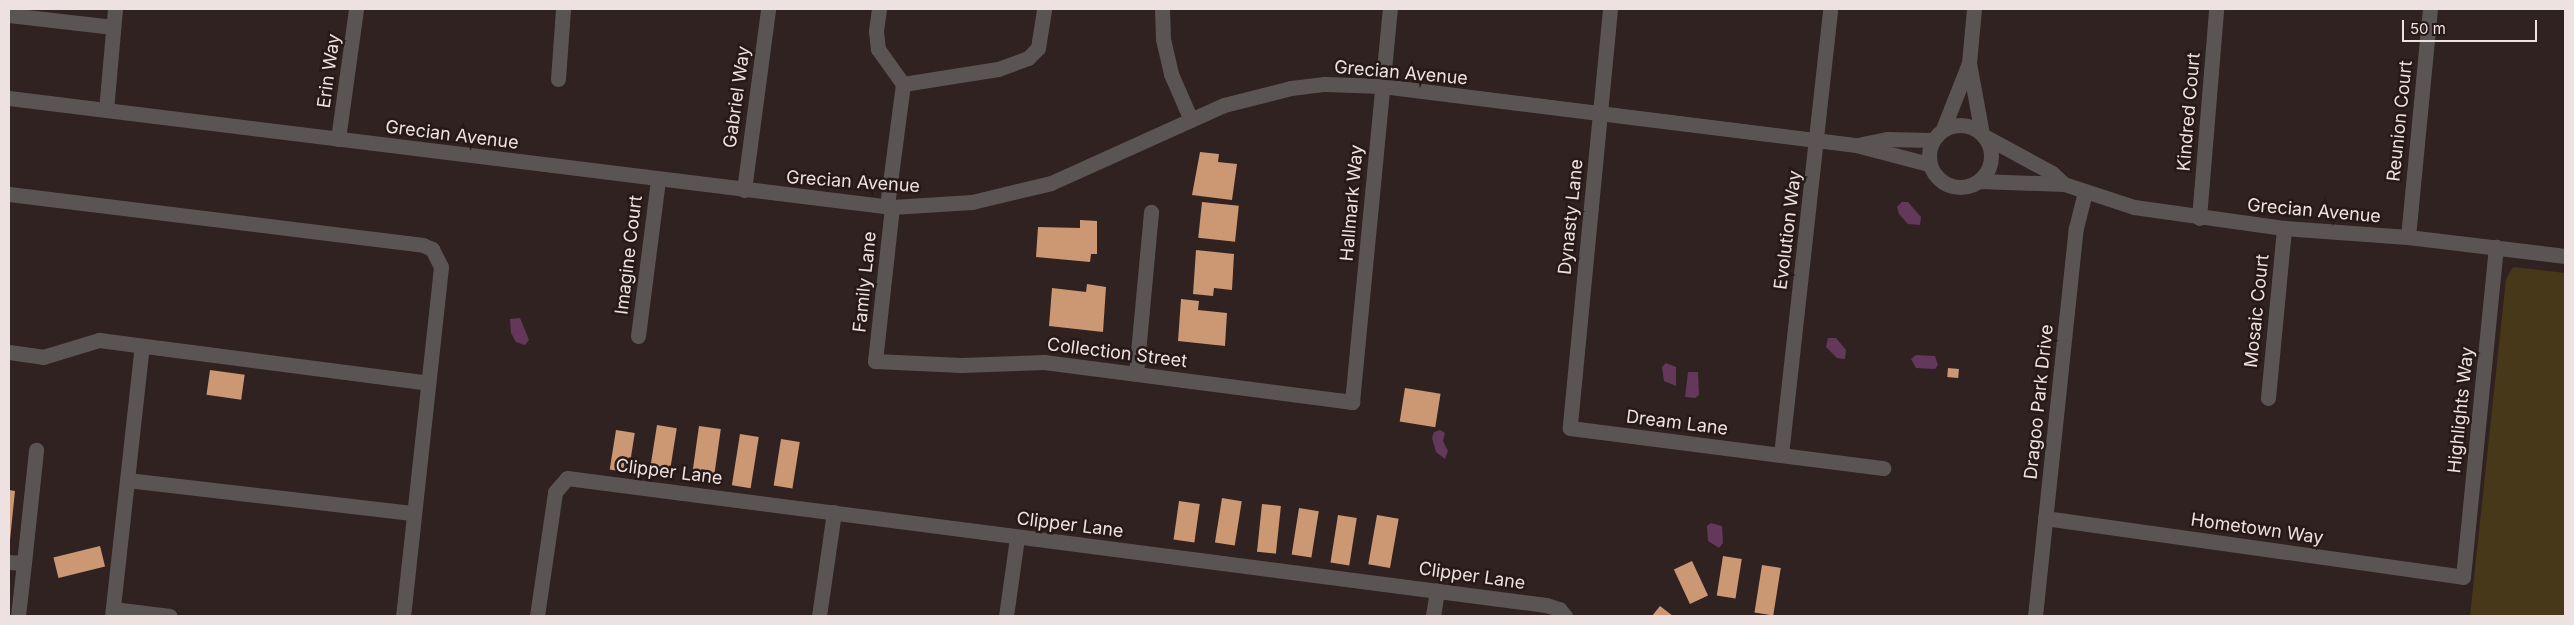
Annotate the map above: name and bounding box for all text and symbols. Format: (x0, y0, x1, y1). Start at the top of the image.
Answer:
scale bar (2404, 10, 2539, 42)
text: 50 m (2410, 19, 2446, 38)
street label: Erin Way (313, 33, 345, 109)
street label: Gabriel Way (719, 45, 755, 149)
street label: Kindred Court (2173, 52, 2205, 172)
street label: Grecian Avenue (1333, 56, 1469, 90)
street label: Reunion Court (2383, 59, 2417, 183)
street label: Grecian Avenue (384, 116, 520, 154)
street label: Hallmark Way (1336, 144, 1368, 262)
street label: Dynasty Lane (1554, 158, 1588, 276)
street label: Grecian Avenue (785, 167, 921, 197)
street label: Evolution Way (1770, 169, 1806, 291)
street label: Imagine Court (611, 194, 647, 316)
street label: Grecian Avenue (2246, 194, 2382, 228)
street label: Family Lane (849, 230, 881, 334)
street label: Mosaic Court (2240, 253, 2274, 369)
street label: Dragoo Park Drive (2020, 323, 2058, 481)
street label: Collection Street (1046, 334, 1188, 372)
street label: Highlights Way (2444, 346, 2478, 474)
street label: Dream Lane (1625, 406, 1729, 440)
street label: Clipper Lane (614, 455, 724, 489)
street label: Clipper Lane (1015, 508, 1125, 542)
street label: Hometown Way (2189, 509, 2325, 549)
street label: Clipper Lane (1417, 558, 1527, 594)

